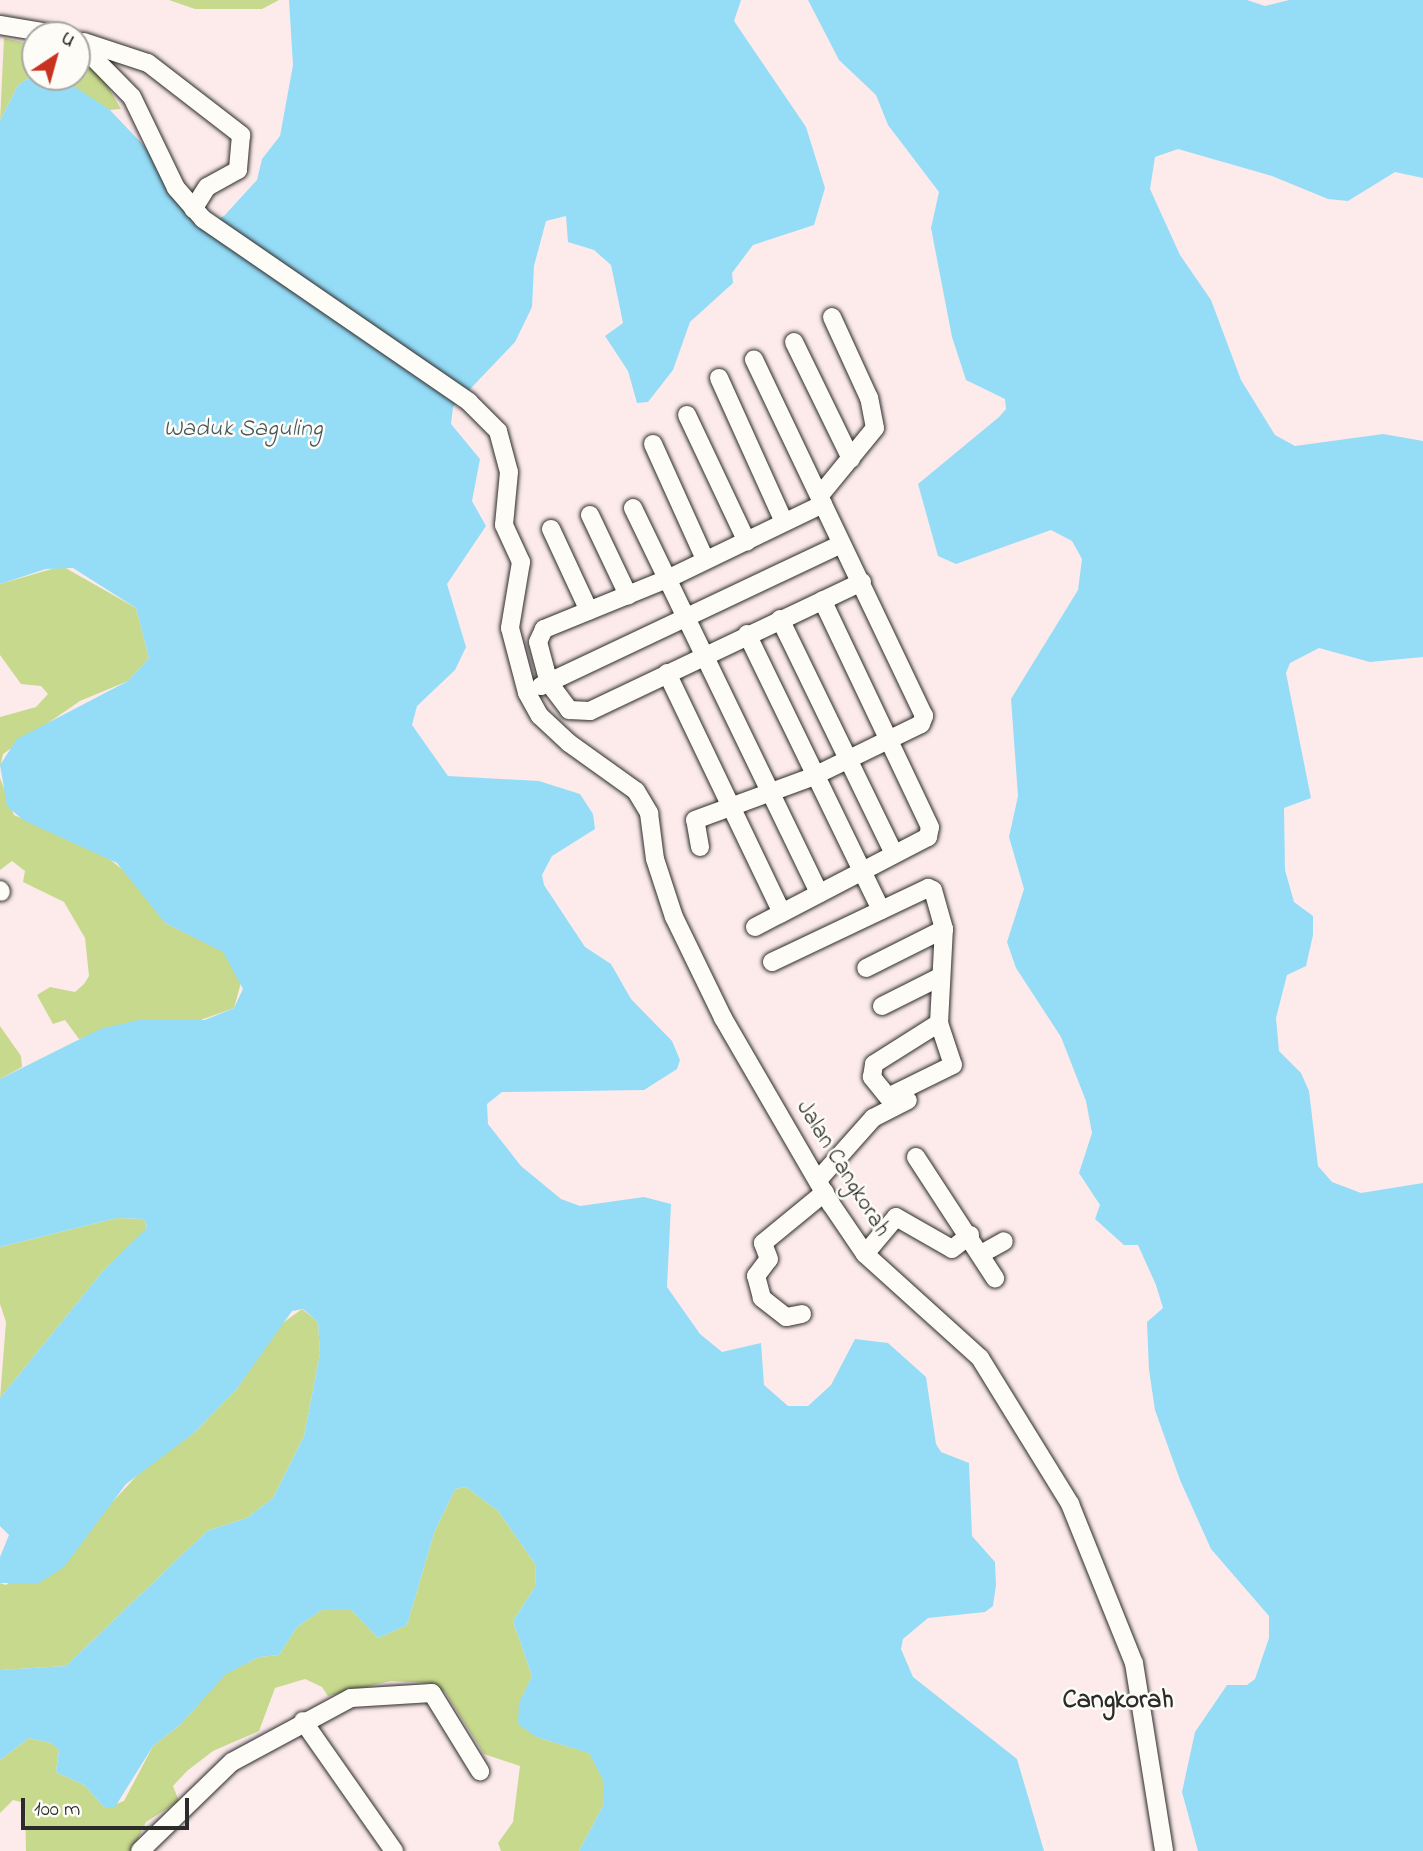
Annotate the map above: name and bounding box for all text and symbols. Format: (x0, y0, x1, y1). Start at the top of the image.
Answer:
north arrow (21, 21, 91, 91)
text: U (55, 26, 80, 55)
water label: Waduk Saguling (163, 416, 323, 444)
street label: Jalan Cangkorah (789, 1096, 895, 1242)
district label: Cangkorah (1062, 1686, 1174, 1718)
scale bar (24, 1784, 192, 1828)
text: 100 m (34, 1795, 80, 1825)

